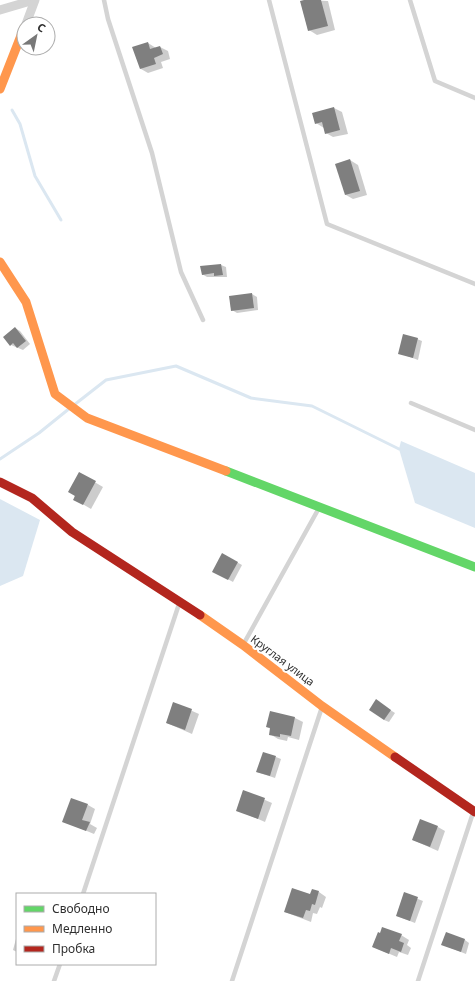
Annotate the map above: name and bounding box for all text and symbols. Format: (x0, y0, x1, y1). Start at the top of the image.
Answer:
north arrow (16, 16, 56, 56)
text: С (35, 19, 49, 35)
street label: Круглая улица (248, 631, 318, 689)
legend (16, 893, 156, 965)
text: Свободно (52, 900, 110, 917)
text: Медленно (52, 920, 112, 937)
text: Пробка (52, 940, 95, 957)

